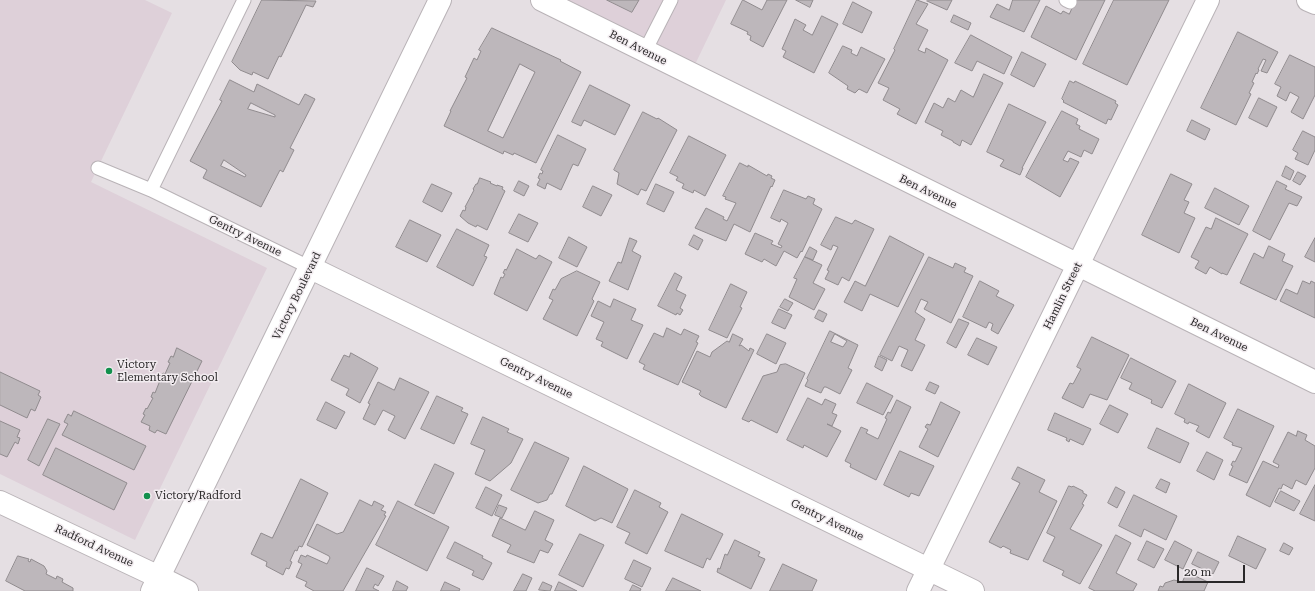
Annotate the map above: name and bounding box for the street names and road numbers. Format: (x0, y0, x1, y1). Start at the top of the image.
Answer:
street label: Ben Avenue (607, 28, 669, 68)
street label: Ben Avenue (897, 172, 959, 212)
street label: Gentry Avenue (206, 213, 284, 259)
street label: Victory Boulevard (270, 250, 324, 342)
street label: Hamlin Street (1041, 260, 1085, 332)
street label: Ben Avenue (1188, 315, 1250, 355)
street label: Gentry Avenue (497, 355, 575, 401)
street label: Gentry Avenue (788, 497, 866, 543)
street label: Radford Avenue (53, 522, 135, 570)

